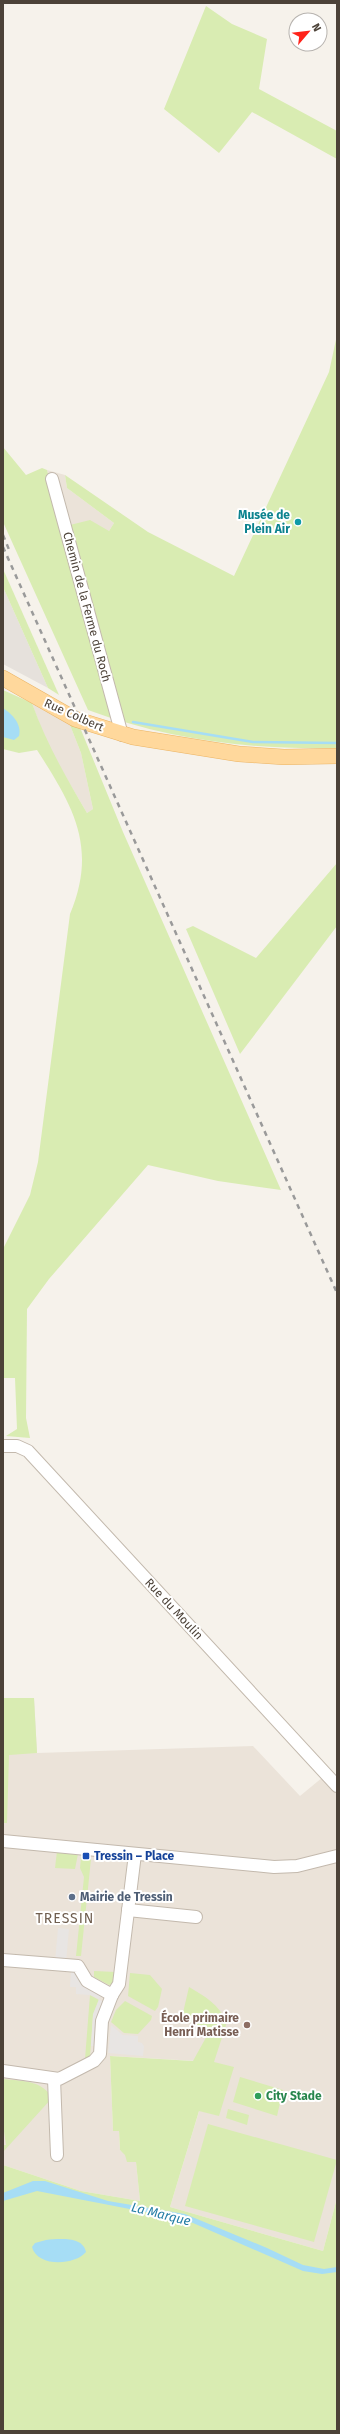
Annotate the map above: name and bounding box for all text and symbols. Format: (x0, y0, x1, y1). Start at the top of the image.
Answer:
north arrow (288, 12, 328, 52)
text: N (309, 21, 324, 34)
place label: Musée de Plein Air (238, 508, 290, 536)
marker: Musée de Plein Air (293, 517, 303, 527)
street label: Chemin de la Ferme du Roch (60, 530, 114, 684)
street label: Rue Colbert (42, 696, 107, 735)
street label: Rue du Moulin (142, 1575, 206, 1643)
place label: Tressin – Place (94, 1849, 175, 1863)
marker: Tressin – Place (81, 1851, 91, 1861)
place label: Mairie de Tressin (80, 1890, 173, 1904)
marker: Mairie de Tressin (67, 1892, 77, 1902)
district label: TRESSIN (36, 1910, 94, 1927)
place label: École primaire Henri Matisse (161, 2009, 239, 2039)
marker: École primaire Henri Matisse (242, 2020, 252, 2030)
place label: City Stade (266, 2089, 322, 2103)
marker: City Stade (253, 2091, 263, 2101)
water label: La Marque (130, 2199, 192, 2229)

